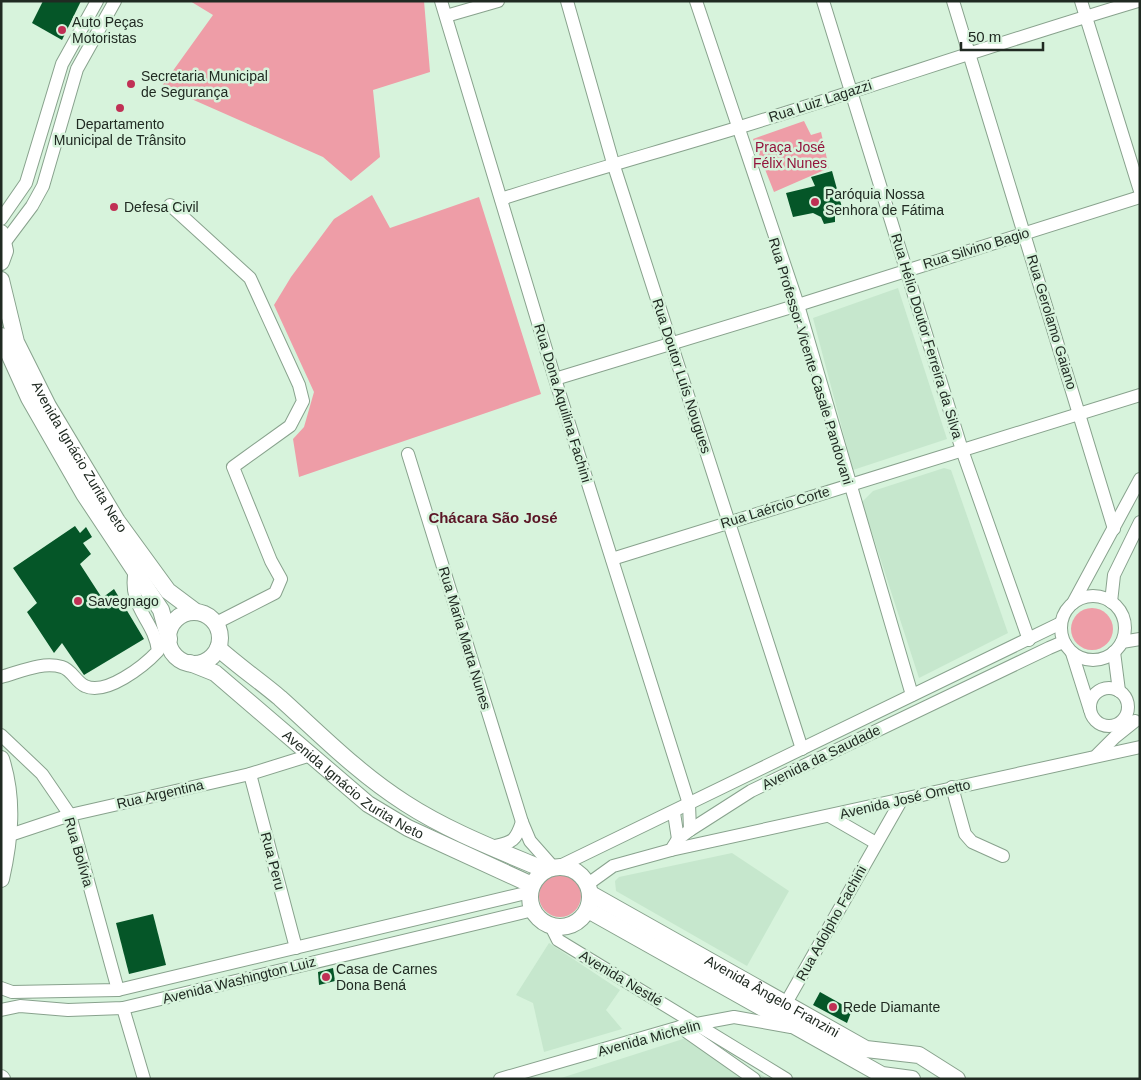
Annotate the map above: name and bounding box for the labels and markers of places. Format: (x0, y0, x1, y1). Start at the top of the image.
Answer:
place label: Auto Peças Motoristas (72, 14, 144, 46)
marker: Auto Peças Motoristas (56, 24, 68, 36)
place label: Secretaria Municipal de Segurança (141, 68, 268, 100)
marker: Secretaria Municipal de Segurança (125, 78, 137, 90)
marker: Departamento Municipal de Trânsito (114, 102, 126, 114)
place label: Departamento Municipal de Trânsito (54, 116, 186, 148)
place label: Paróquia Nossa Senhora de Fátima (825, 186, 944, 218)
marker: Paróquia Nossa Senhora de Fátima (809, 196, 821, 208)
place label: Defesa Civil (124, 199, 199, 215)
marker: Defesa Civil (108, 201, 120, 213)
place label: Savegnago (88, 593, 159, 609)
marker: Savegnago (72, 595, 84, 607)
place label: Casa de Carnes Dona Bená (336, 961, 437, 993)
marker: Casa de Carnes Dona Bená (320, 971, 332, 983)
place label: Rede Diamante (843, 999, 940, 1015)
marker: Rede Diamante (827, 1001, 839, 1013)

